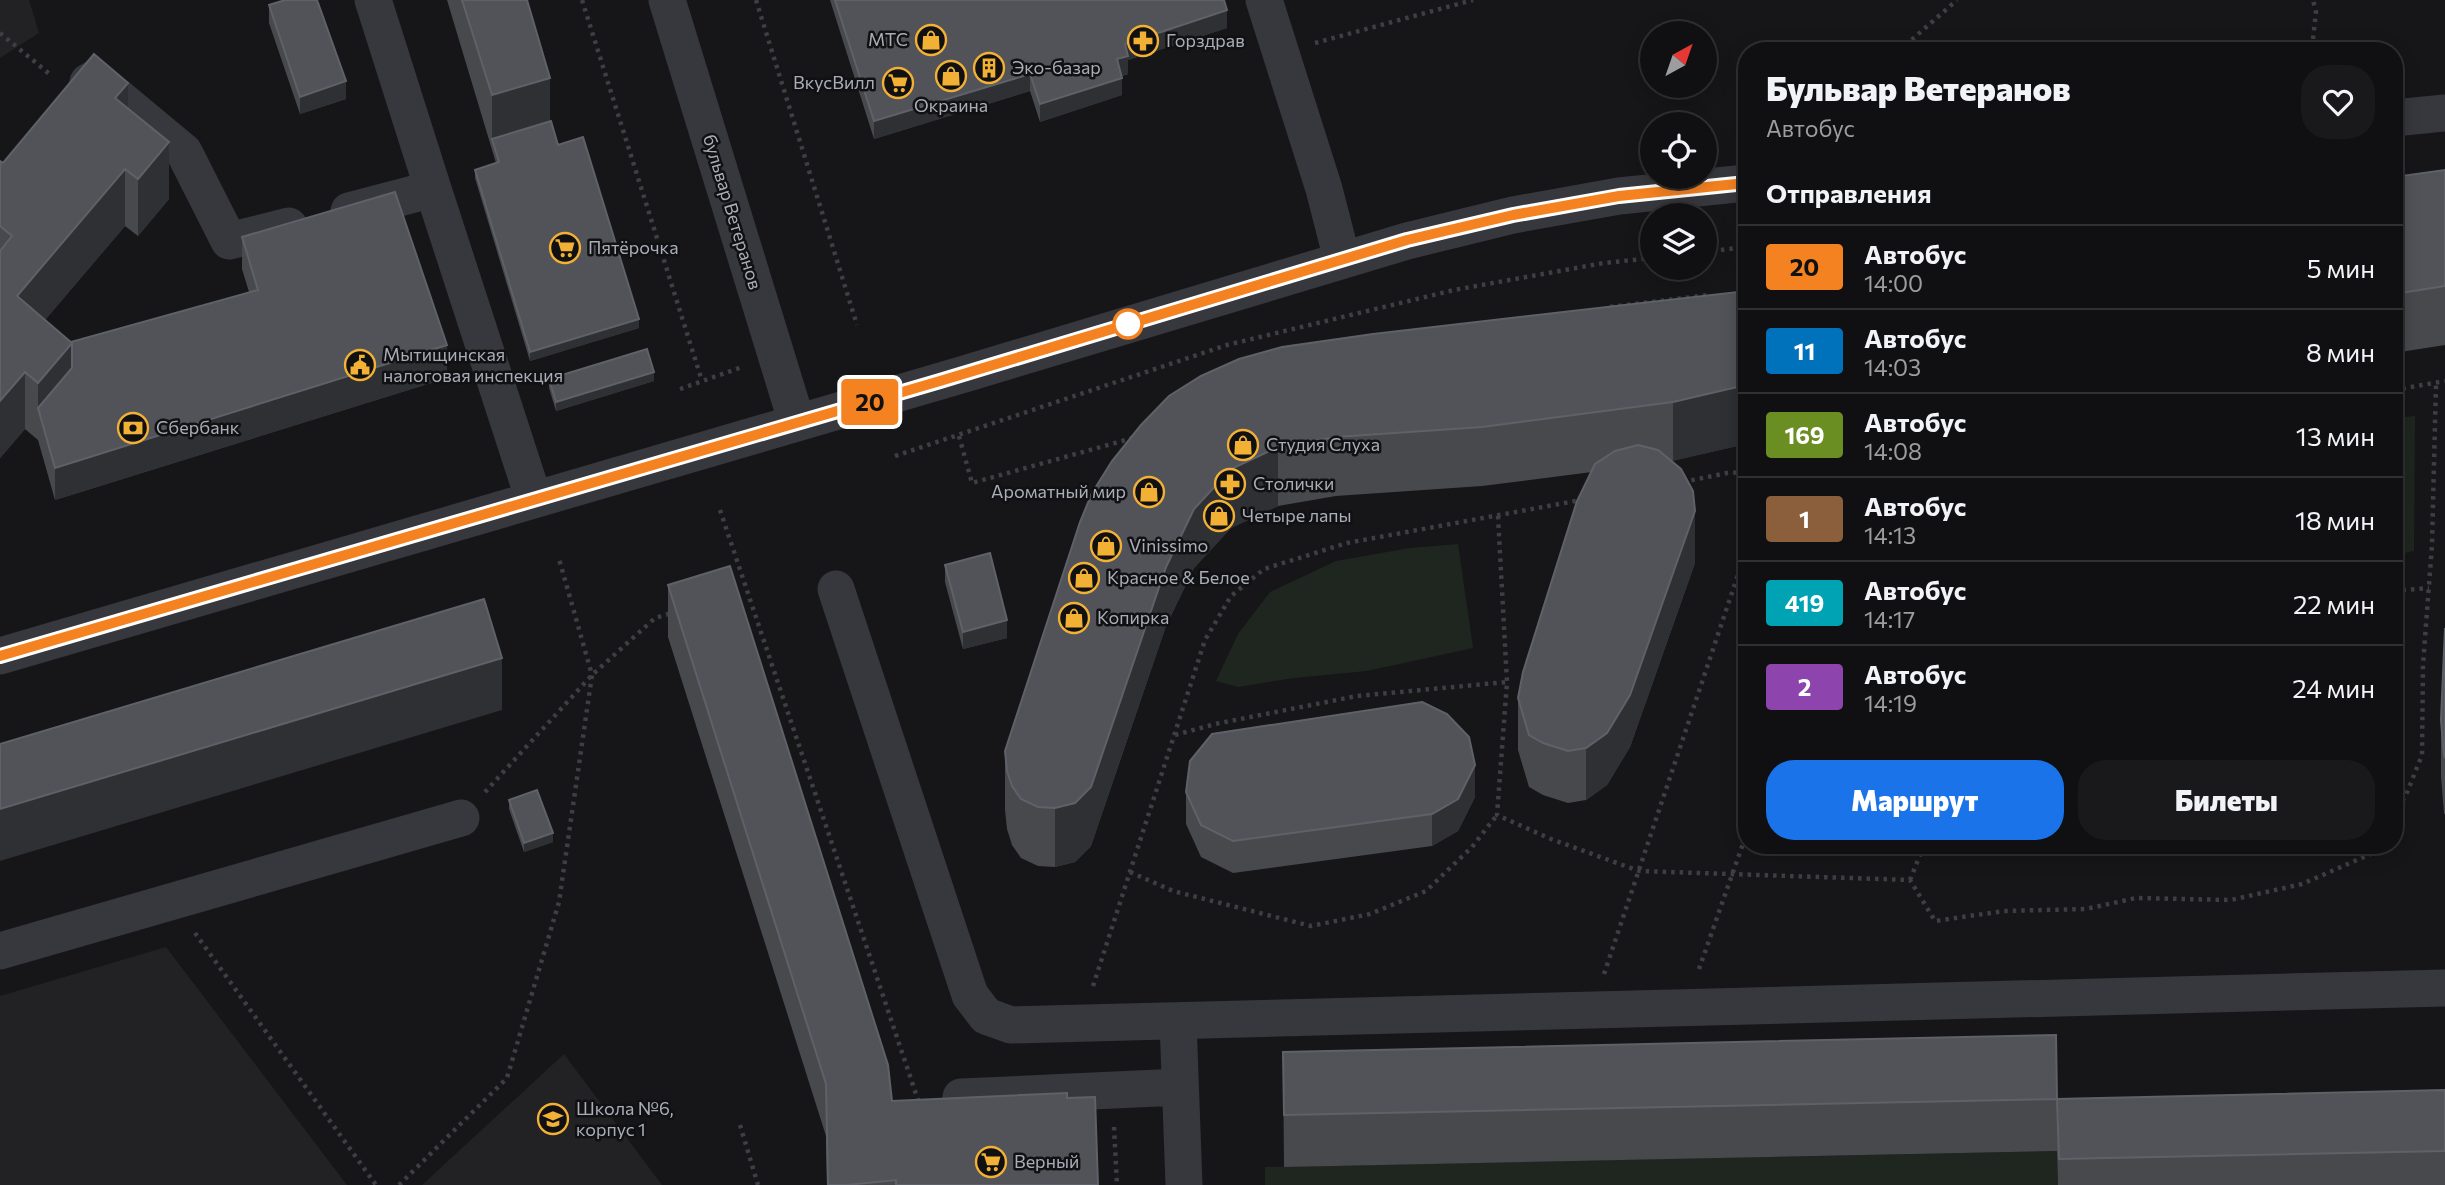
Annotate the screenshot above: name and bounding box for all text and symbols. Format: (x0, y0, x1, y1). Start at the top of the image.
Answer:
north arrow (1640, 21, 1717, 98)
map controls (1640, 21, 1717, 280)
shop icon: МТС (914, 23, 948, 57)
pharmacy icon: Горздрав (1126, 24, 1160, 58)
place label: МТС (868, 28, 908, 50)
place label: Горздрав (1166, 29, 1245, 51)
building icon: Эко-базар (972, 51, 1006, 85)
place label: Эко-базар (1012, 56, 1101, 78)
shop icon: Окраина (934, 59, 968, 93)
button: heart (2301, 65, 2375, 139)
supermarket icon: ВкусВилл (881, 66, 915, 100)
text: Бульвар Ветеранов (1766, 67, 2071, 108)
place label: ВкусВилл (793, 71, 875, 93)
place label: Окраина (914, 94, 988, 116)
button: locate (1640, 112, 1717, 189)
text: Автобус (1766, 114, 1855, 142)
street label: бульвар Ветеранов (699, 131, 767, 292)
text: Отправления (1766, 177, 1932, 208)
button: layers (1640, 203, 1717, 280)
supermarket icon: Пятёрочка (548, 231, 582, 265)
place label: Пятёрочка (588, 236, 679, 258)
text: Автобус (1864, 238, 1966, 269)
text: 20 (1790, 252, 1819, 281)
text: 5 мин (2307, 252, 2375, 283)
text: 14:00 (1864, 269, 1923, 297)
unlabelled marker (1113, 309, 1143, 339)
text: Автобус (1864, 322, 1966, 353)
text: 11 (1794, 336, 1815, 365)
text: 8 мин (2306, 336, 2375, 367)
place label: Мытищинская налоговая инспекция (383, 343, 563, 386)
public building icon: Мытищинская налоговая инспекция (343, 348, 377, 382)
text: 14:03 (1864, 353, 1921, 381)
line badge: 20 (838, 379, 902, 425)
text: 20 (855, 387, 885, 416)
text: Автобус (1864, 406, 1966, 437)
bank icon: Сбербанк (116, 411, 150, 445)
place label: Сбербанк (156, 416, 240, 438)
text: 169 (1784, 420, 1825, 449)
text: 13 мин (2296, 420, 2375, 451)
shop icon: Студия Слуха (1226, 428, 1260, 462)
place label: Студия Слуха (1266, 433, 1380, 455)
text: 14:08 (1864, 437, 1922, 465)
pharmacy icon: Столички (1213, 467, 1247, 501)
place label: Столички (1253, 472, 1334, 494)
shop icon: Ароматный мир (1132, 475, 1166, 509)
place label: Ароматный мир (991, 480, 1126, 502)
text: Автобус (1864, 490, 1966, 521)
shop icon: Четыре лапы (1202, 499, 1236, 533)
place label: Четыре лапы (1242, 504, 1352, 526)
text: 1 (1799, 504, 1810, 533)
text: 18 мин (2295, 504, 2375, 535)
text: 14:13 (1864, 521, 1916, 549)
shop icon: Vinissimo (1089, 529, 1123, 563)
place label: Vinissimo (1129, 534, 1208, 556)
shop icon: Красное & Белое (1067, 561, 1101, 595)
place label: Красное & Белое (1107, 566, 1250, 588)
text: Автобус (1864, 574, 1966, 605)
text: 419 (1785, 588, 1824, 617)
text: 22 мин (2293, 588, 2375, 619)
shop icon: Копирка (1057, 601, 1091, 635)
text: 14:17 (1864, 605, 1915, 633)
place label: Копирка (1097, 606, 1169, 628)
text: Автобус (1864, 658, 1966, 689)
text: 2 (1798, 672, 1811, 701)
text: 24 мин (2292, 672, 2375, 703)
text: 14:19 (1864, 689, 1917, 717)
button: Маршрут (1766, 760, 2064, 840)
button: Билеты (2078, 760, 2375, 840)
place label: Школа №6, корпус 1 (576, 1097, 674, 1140)
school or university icon: Школа №6, корпус 1 (536, 1102, 570, 1136)
supermarket icon: Верный (974, 1145, 1008, 1179)
place label: Верный (1014, 1150, 1079, 1172)

